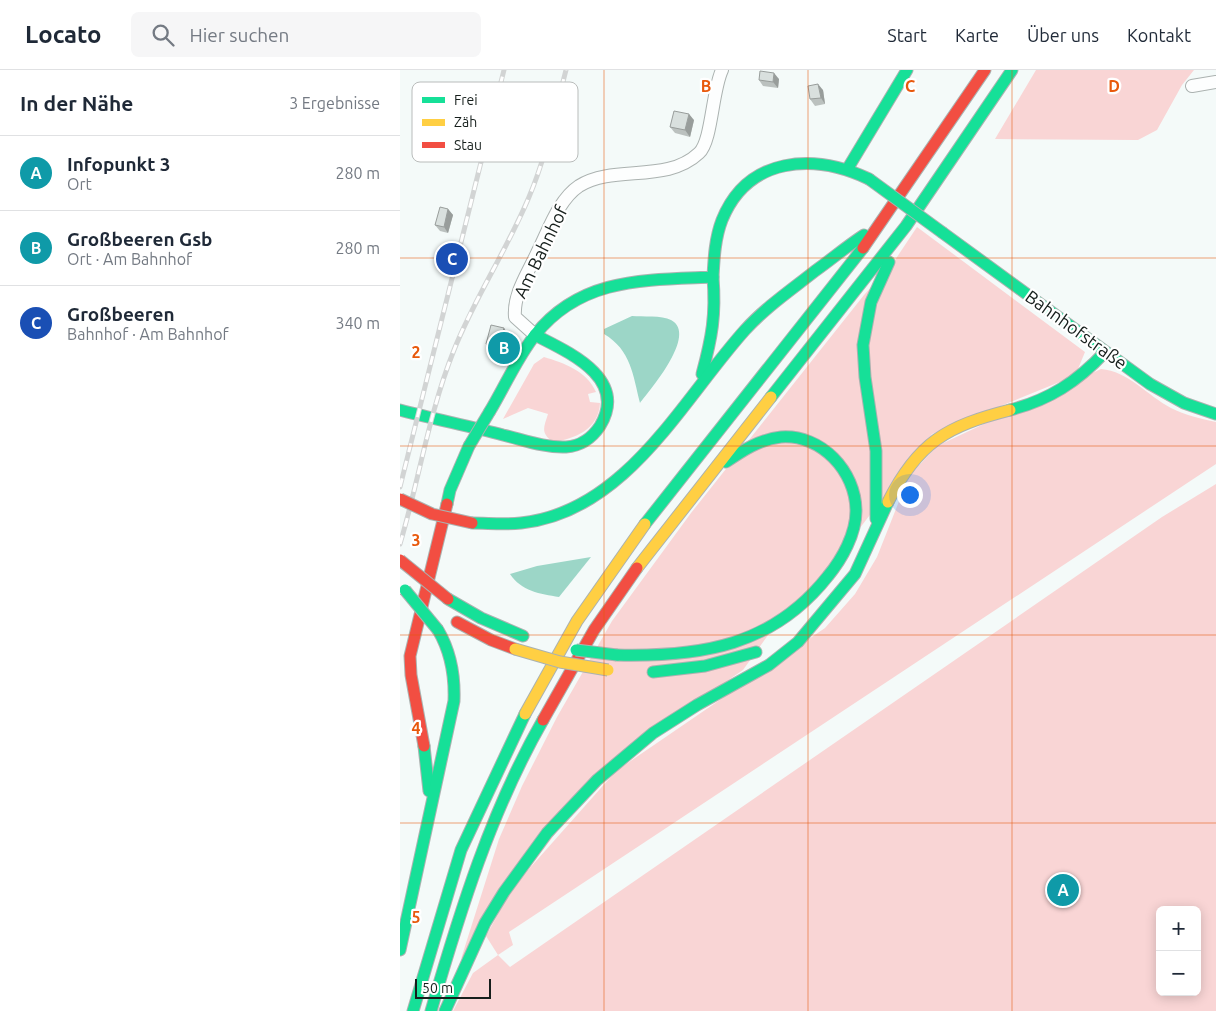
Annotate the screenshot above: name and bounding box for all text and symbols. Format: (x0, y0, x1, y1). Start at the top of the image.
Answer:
search box (131, 12, 481, 57)
text: Locato (25, 21, 101, 48)
icon: search (149, 21, 177, 49)
text: Hier suchen (189, 24, 289, 46)
text: Start (887, 25, 927, 45)
text: Karte (955, 25, 999, 45)
text: Über uns (1027, 25, 1099, 45)
text: Kontakt (1127, 25, 1191, 45)
text: B (701, 77, 711, 95)
text: C (905, 77, 915, 95)
text: D (1108, 77, 1120, 95)
legend (412, 82, 578, 162)
text: In der Nähe (20, 91, 133, 115)
text: Frei (454, 92, 478, 108)
text: 3 Ergebnisse (289, 94, 380, 112)
text: Zäh (454, 114, 477, 130)
text: Stau (454, 137, 482, 153)
text: Infopunkt 3 (67, 153, 171, 175)
text: A (30, 164, 42, 182)
text: 280 m (335, 164, 380, 182)
text: Ort (67, 175, 92, 193)
street label: Am Bahnhof (509, 202, 571, 301)
text: Großbeeren Gsb (67, 228, 213, 250)
text: B (31, 239, 41, 257)
text: 280 m (335, 239, 380, 257)
pin: C (436, 240, 468, 278)
text: Ort · Am Bahnhof (67, 250, 192, 268)
street label: Bahnhofstraße (1022, 286, 1131, 373)
text: Großbeeren (67, 303, 175, 325)
text: C (31, 314, 41, 332)
text: 340 m (335, 314, 380, 332)
text: Bahnhof · Am Bahnhof (67, 325, 229, 343)
pin: B (488, 329, 520, 367)
text: 2 (411, 343, 421, 361)
your location (897, 482, 923, 508)
text: 3 (411, 531, 421, 549)
text: 4 (411, 719, 421, 737)
pin: A (1047, 871, 1079, 909)
map controls (1156, 906, 1201, 996)
button: + (1156, 906, 1201, 951)
text: 5 (411, 908, 421, 926)
button: − (1156, 951, 1201, 996)
scale bar (415, 976, 491, 999)
text: 50 m (422, 980, 453, 996)

